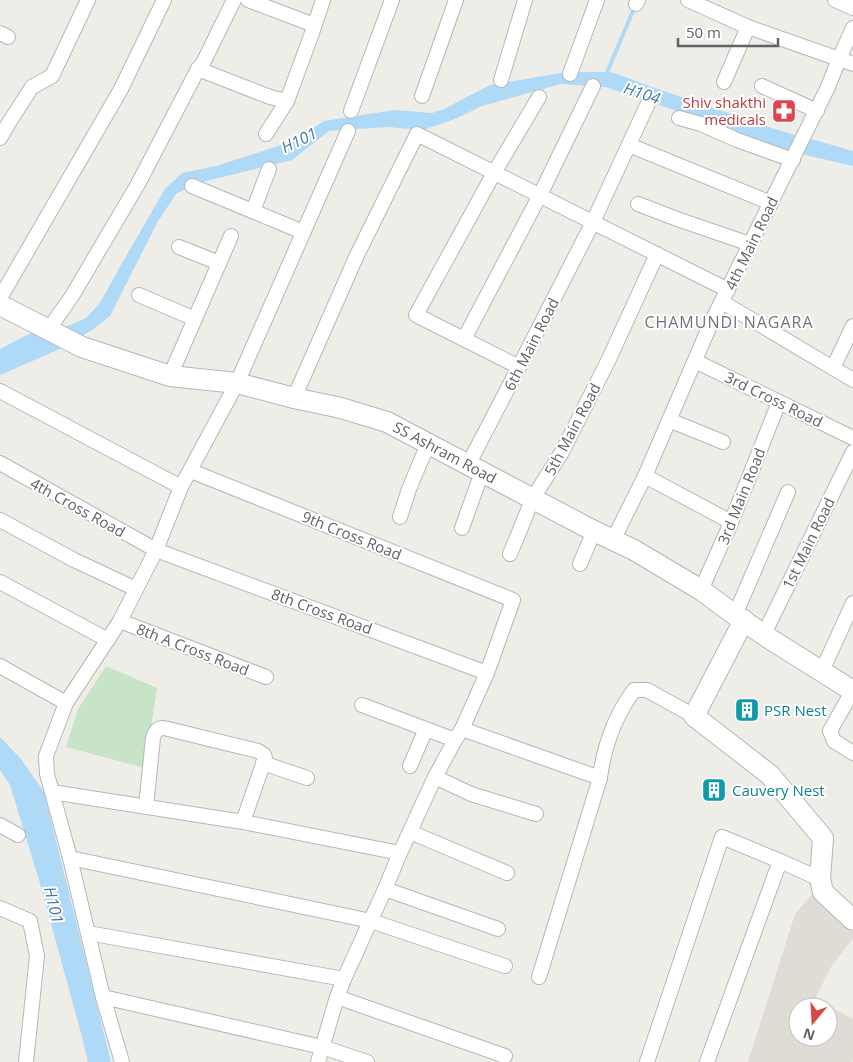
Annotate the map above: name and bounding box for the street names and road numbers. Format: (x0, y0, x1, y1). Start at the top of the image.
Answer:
street label: 4th Main Road (720, 193, 782, 293)
street label: 6th Main Road (499, 294, 563, 394)
street label: 3rd Cross Road (722, 367, 826, 431)
street label: 5th Main Road (539, 379, 605, 479)
street label: SS Ashram Road (390, 416, 500, 488)
street label: 3rd Main Road (713, 445, 769, 547)
street label: 4th Cross Road (27, 473, 129, 541)
street label: 1st Main Road (777, 494, 839, 592)
street label: 9th Cross Road (299, 506, 405, 564)
street label: 8th Cross Road (269, 584, 375, 638)
street label: 8th A Cross Road (134, 618, 252, 680)

